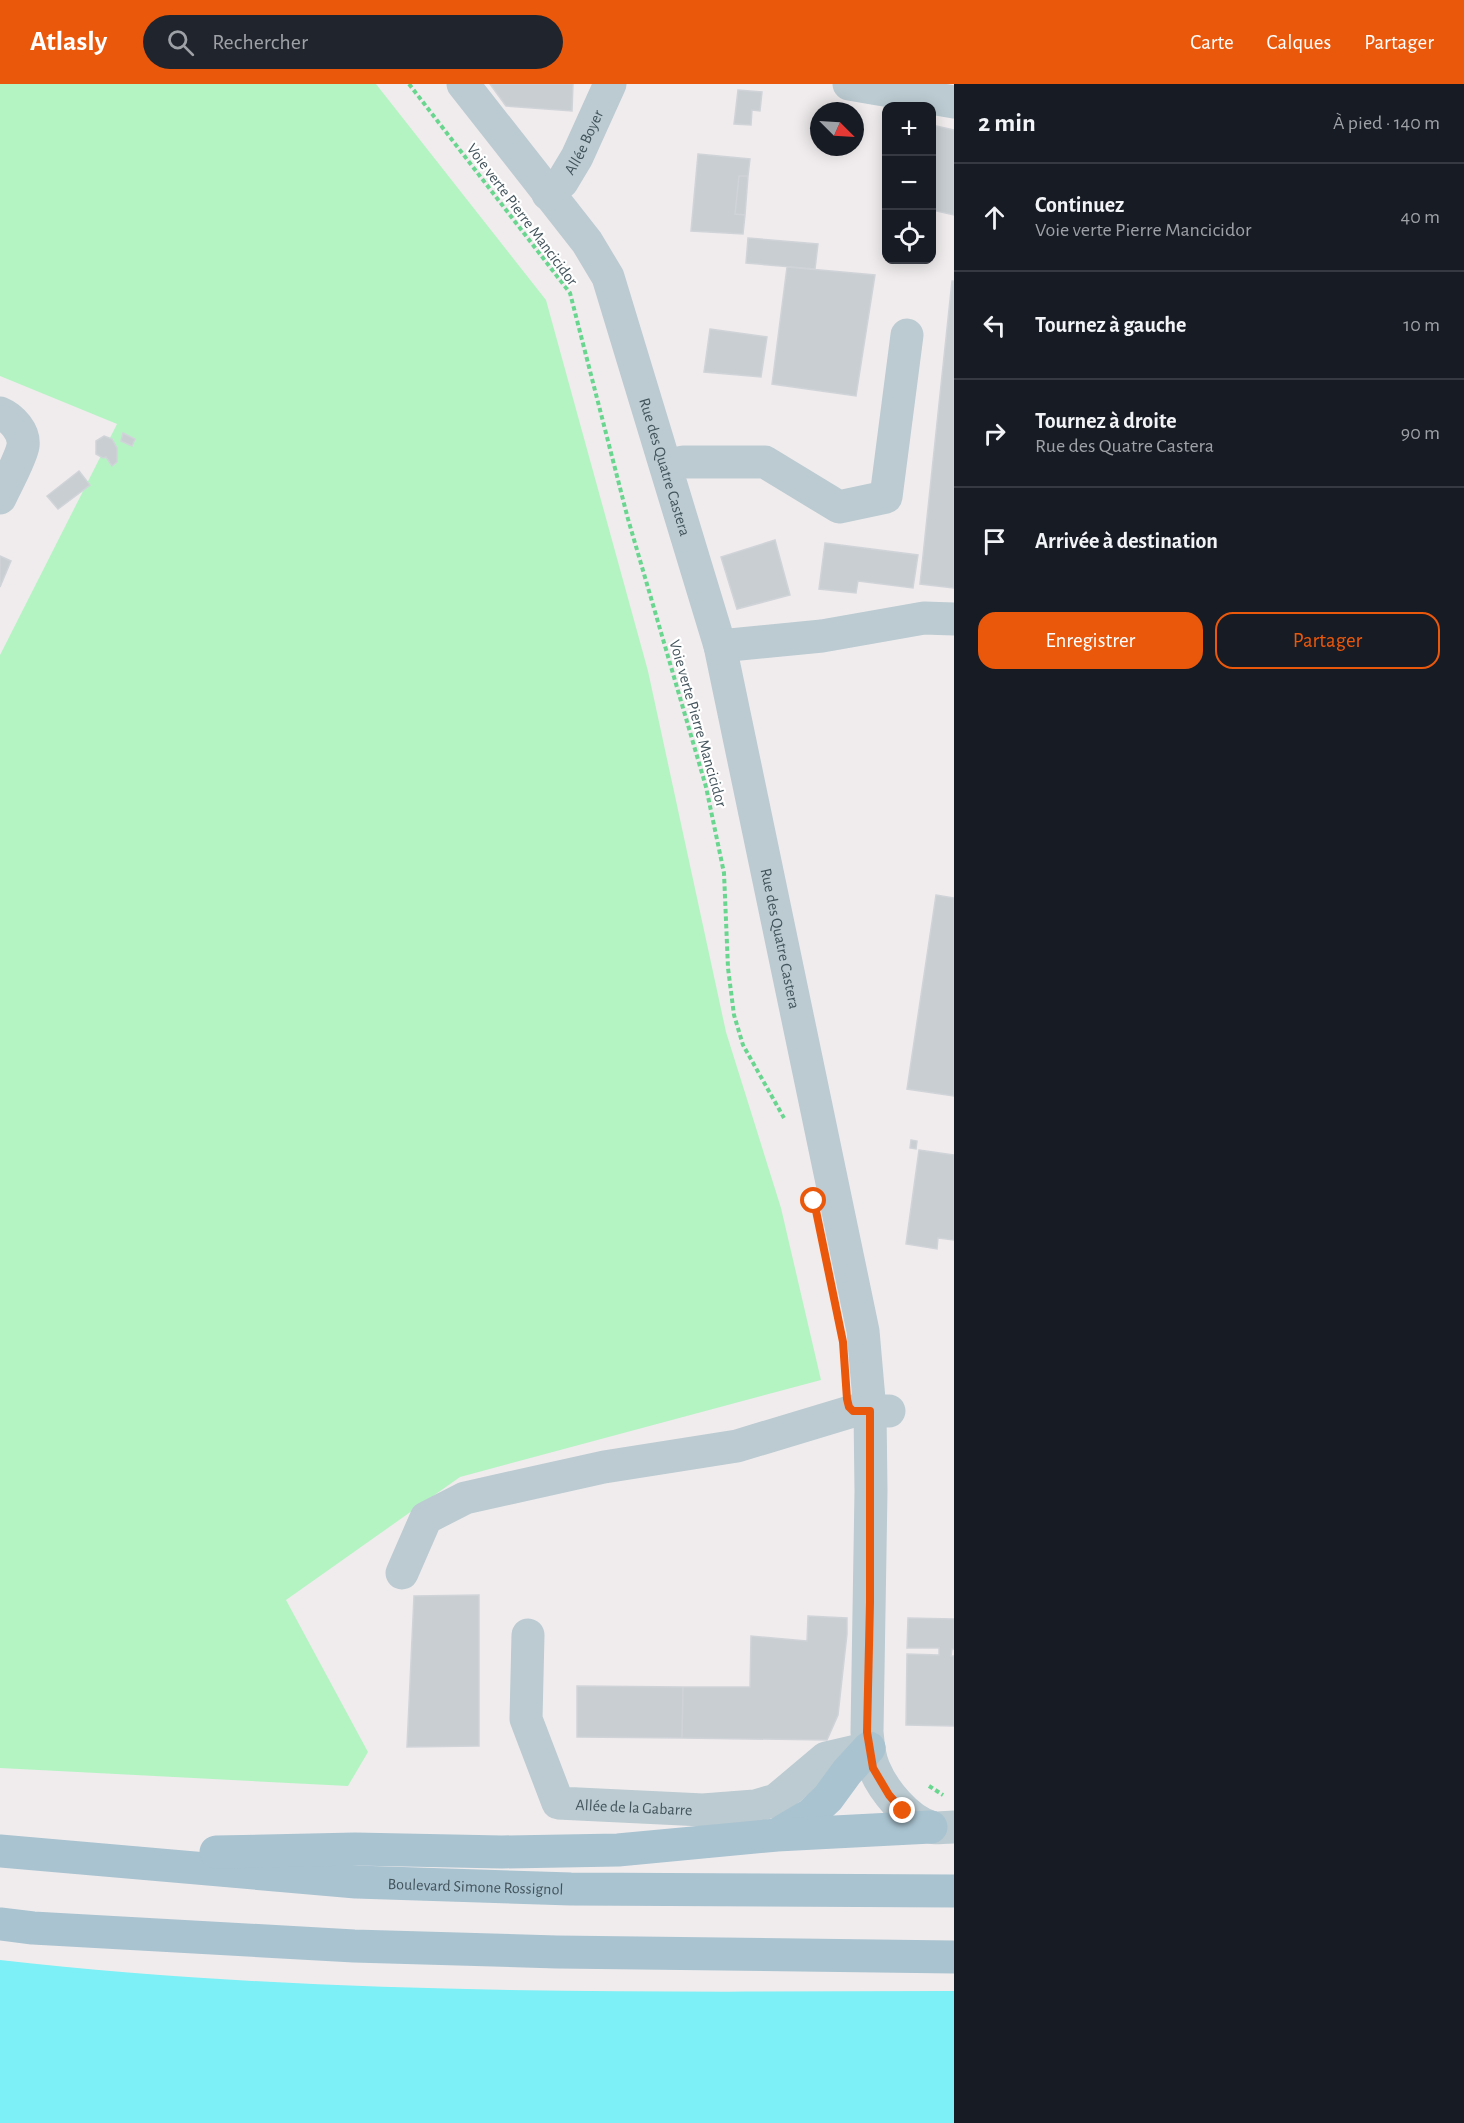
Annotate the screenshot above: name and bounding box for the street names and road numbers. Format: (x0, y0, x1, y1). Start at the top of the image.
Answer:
street label: Allée Boyer (561, 107, 607, 178)
street label: Voie verte Pierre Mancicidor (464, 141, 581, 289)
street label: Rue des Quatre Castera (636, 396, 693, 538)
street label: Voie verte Pierre Mancicidor (666, 638, 730, 809)
street label: Rue des Quatre Castera (758, 867, 803, 1010)
street label: Allée de la Gabarre (575, 1797, 693, 1818)
street label: Boulevard Simone Rossignol (388, 1876, 564, 1898)

